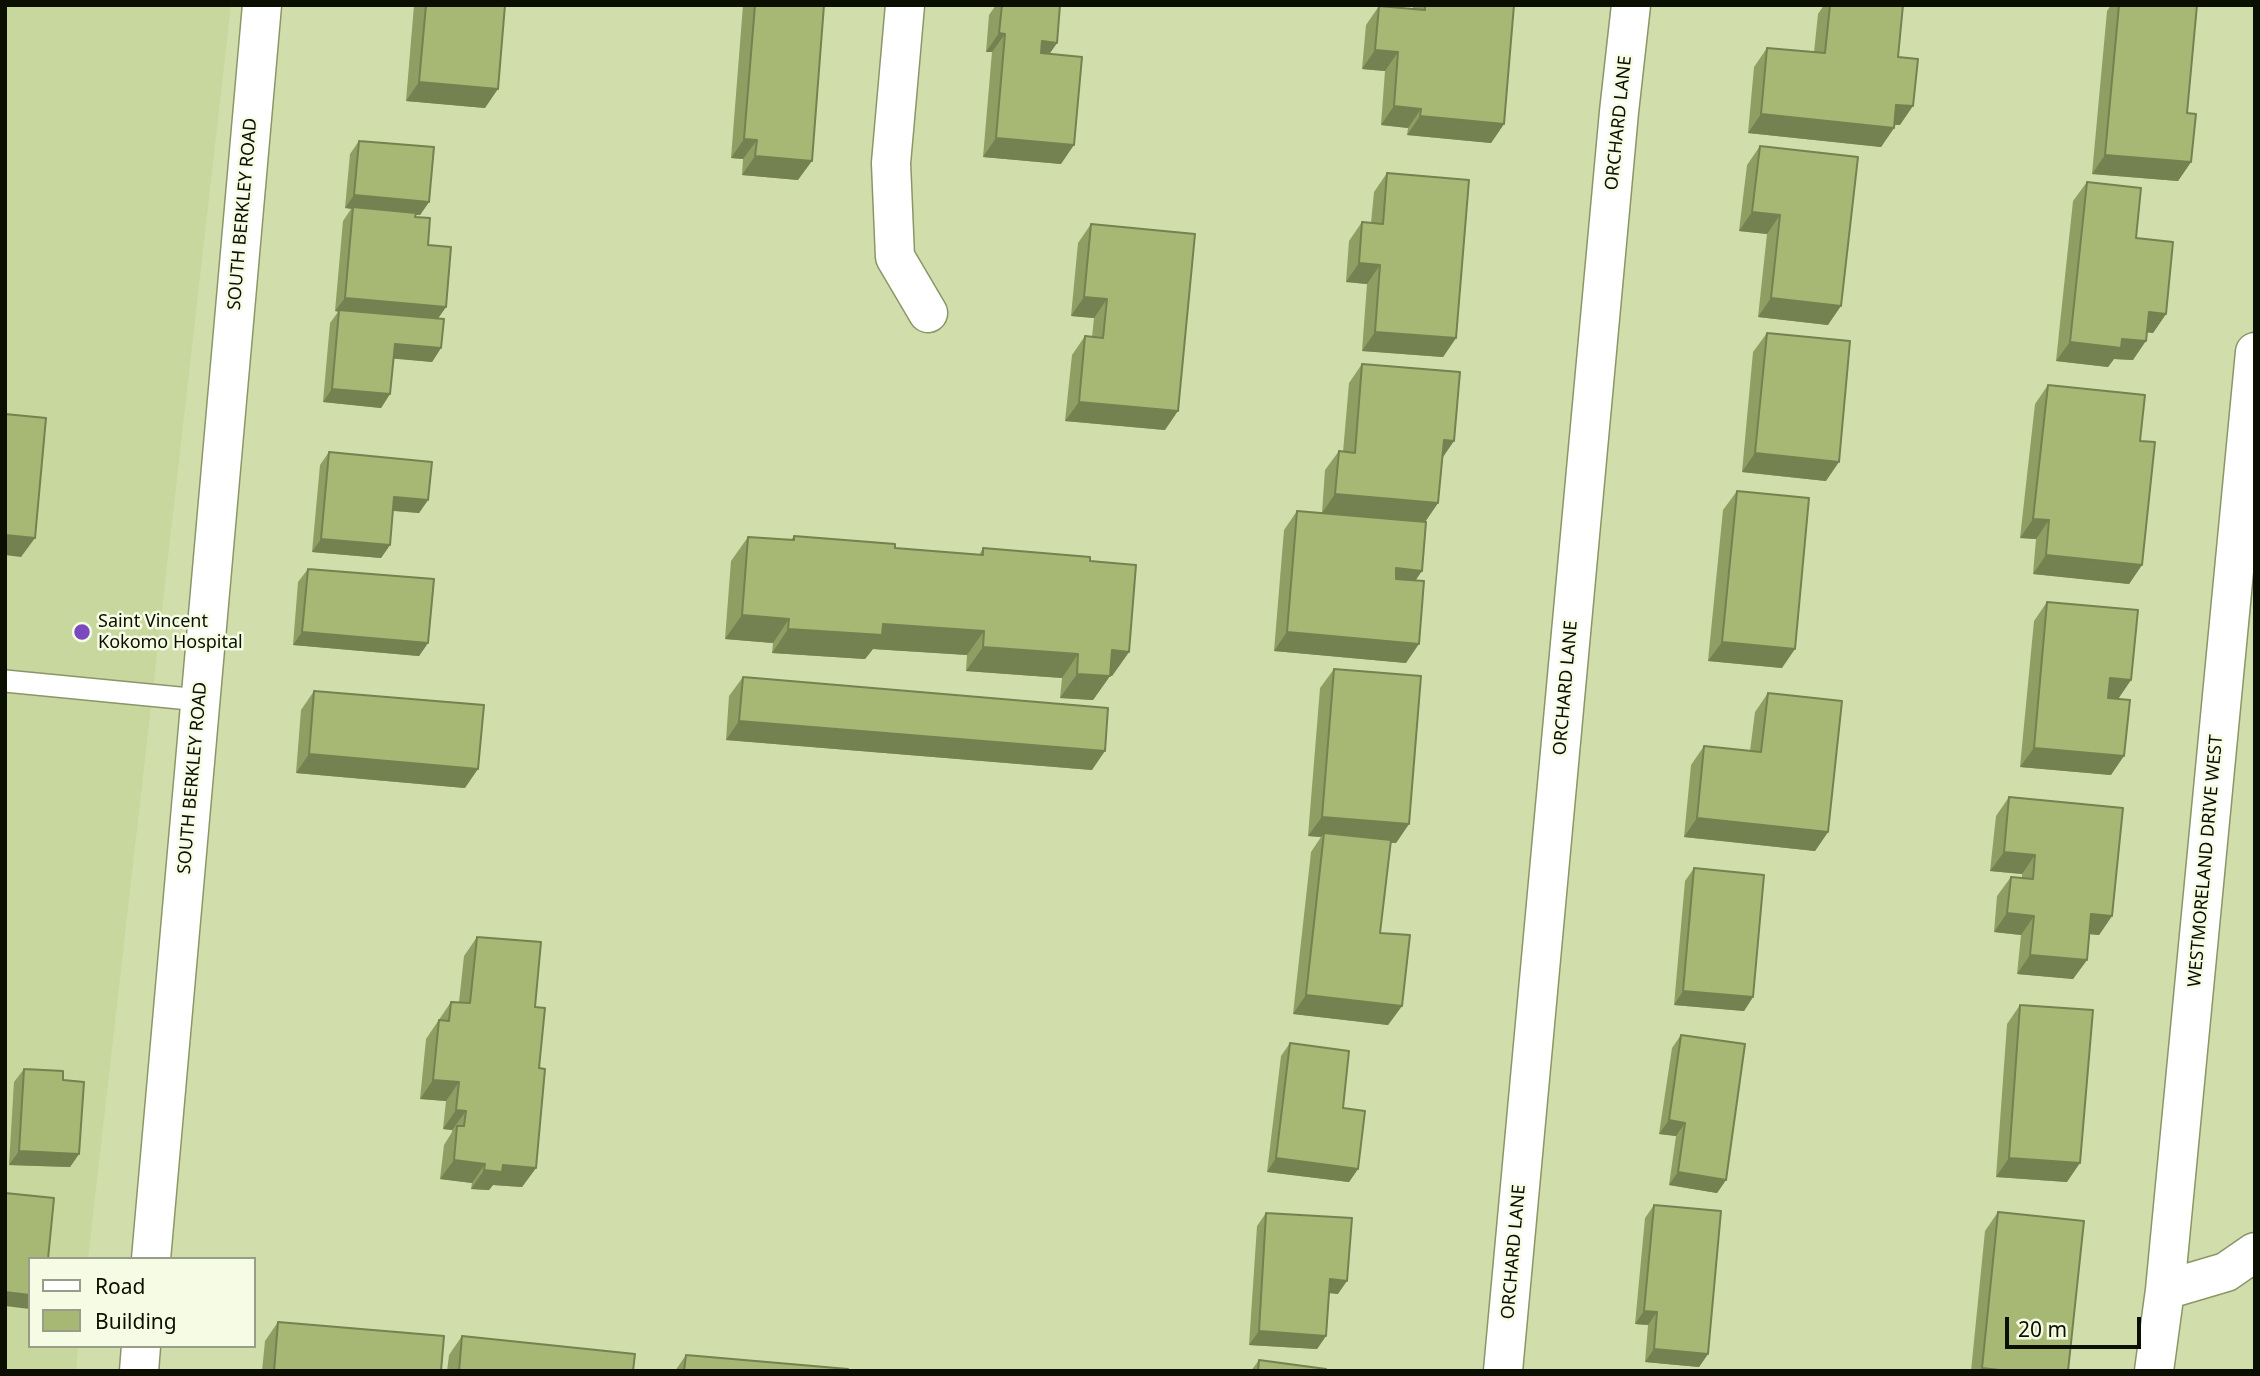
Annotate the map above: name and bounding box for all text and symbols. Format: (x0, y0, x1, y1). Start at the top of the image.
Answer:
street label: ORCHARD LANE (1601, 55, 1637, 191)
street label: SOUTH BERKLEY ROAD (224, 117, 262, 311)
place label: Saint Vincent Kokomo Hospital (98, 611, 243, 654)
street label: ORCHARD LANE (1549, 620, 1583, 756)
marker: Saint Vincent Kokomo Hospital (72, 622, 92, 642)
street label: SOUTH BERKLEY ROAD (174, 681, 212, 875)
street label: WESTMORELAND DRIVE WEST (2184, 734, 2228, 988)
street label: ORCHARD LANE (1497, 1184, 1531, 1320)
legend (28, 1257, 256, 1348)
text: Road (95, 1272, 145, 1300)
scale bar (2008, 1302, 2144, 1346)
text: Building (95, 1307, 177, 1335)
text: 20 m (2018, 1315, 2067, 1343)

